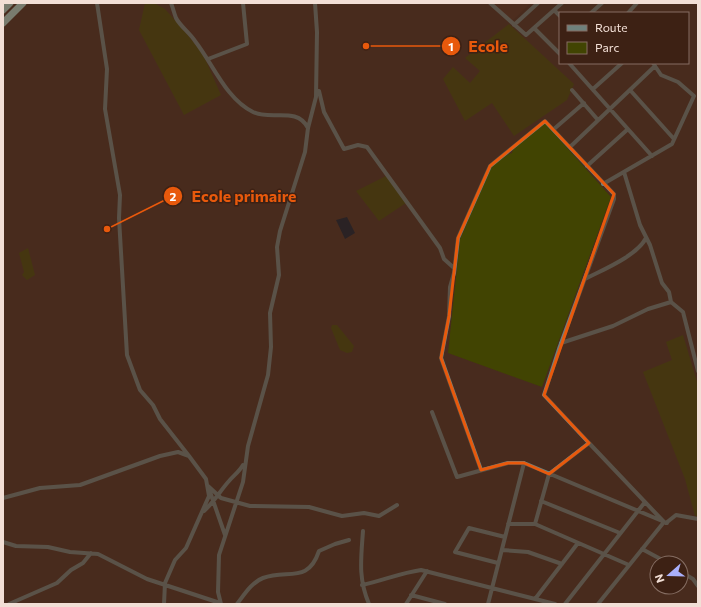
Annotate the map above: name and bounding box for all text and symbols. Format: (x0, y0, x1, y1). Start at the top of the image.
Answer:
legend (559, 12, 689, 64)
text: Route (595, 20, 628, 34)
callout: Ecole (441, 32, 516, 60)
text: Ecole (468, 36, 508, 55)
text: 1 (448, 39, 454, 53)
text: Parc (595, 40, 619, 54)
callout: Ecole primaire (163, 182, 304, 210)
text: Ecole primaire (192, 186, 296, 205)
text: 2 (170, 189, 177, 203)
north arrow (649, 555, 689, 595)
text: N (652, 572, 667, 585)

